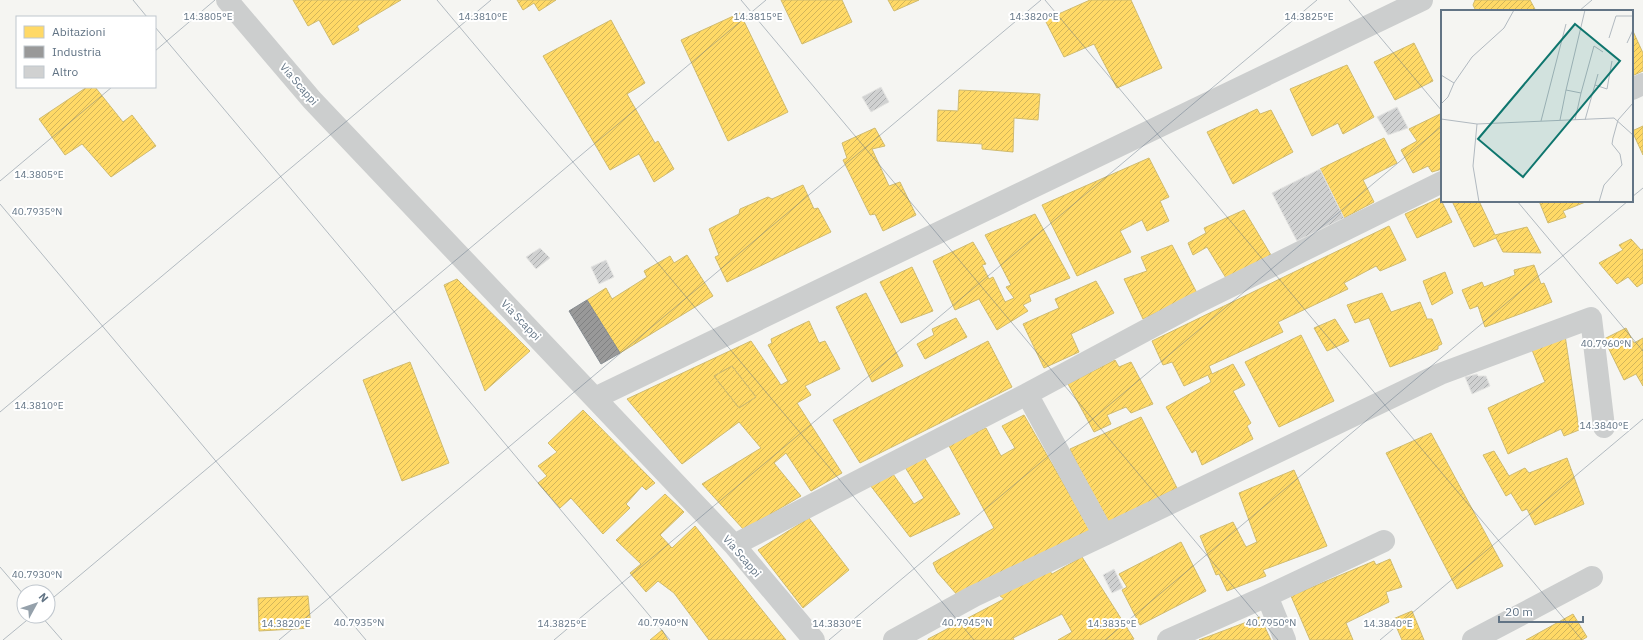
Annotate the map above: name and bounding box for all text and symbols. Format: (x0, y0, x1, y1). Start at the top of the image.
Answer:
text: 14.3805°E (183, 10, 233, 23)
text: 14.3810°E (458, 10, 508, 23)
text: 14.3815°E (733, 10, 783, 23)
text: 14.3820°E (1009, 10, 1059, 23)
text: 14.3825°E (1284, 10, 1334, 23)
inset map (1441, 10, 1633, 202)
legend (16, 16, 156, 88)
text: Abitazioni (52, 24, 105, 39)
text: Industria (52, 44, 102, 59)
street label: Via Scappi (277, 60, 321, 108)
text: Altro (52, 64, 78, 79)
text: 14.3805°E (14, 168, 64, 181)
text: 40.7935°N (12, 205, 62, 218)
street label: Via Scappi (498, 297, 544, 343)
text: 40.7960°N (1581, 337, 1631, 350)
text: 14.3810°E (14, 399, 64, 412)
text: 14.3840°E (1579, 419, 1629, 432)
street label: Via Scappi (720, 532, 764, 580)
text: 40.7930°N (12, 568, 62, 581)
north arrow (16, 584, 56, 624)
text: N (36, 590, 52, 605)
scale bar (1499, 598, 1583, 624)
text: 20 m (1505, 604, 1533, 619)
text: 40.7935°N (334, 616, 384, 629)
text: 40.7940°N (638, 616, 688, 629)
text: 40.7945°N (942, 616, 992, 629)
text: 40.7950°N (1246, 616, 1296, 629)
text: 14.3820°E (261, 617, 311, 630)
text: 14.3825°E (537, 617, 587, 630)
text: 14.3830°E (812, 617, 862, 630)
text: 14.3835°E (1087, 617, 1137, 630)
text: 14.3840°E (1363, 617, 1413, 630)

